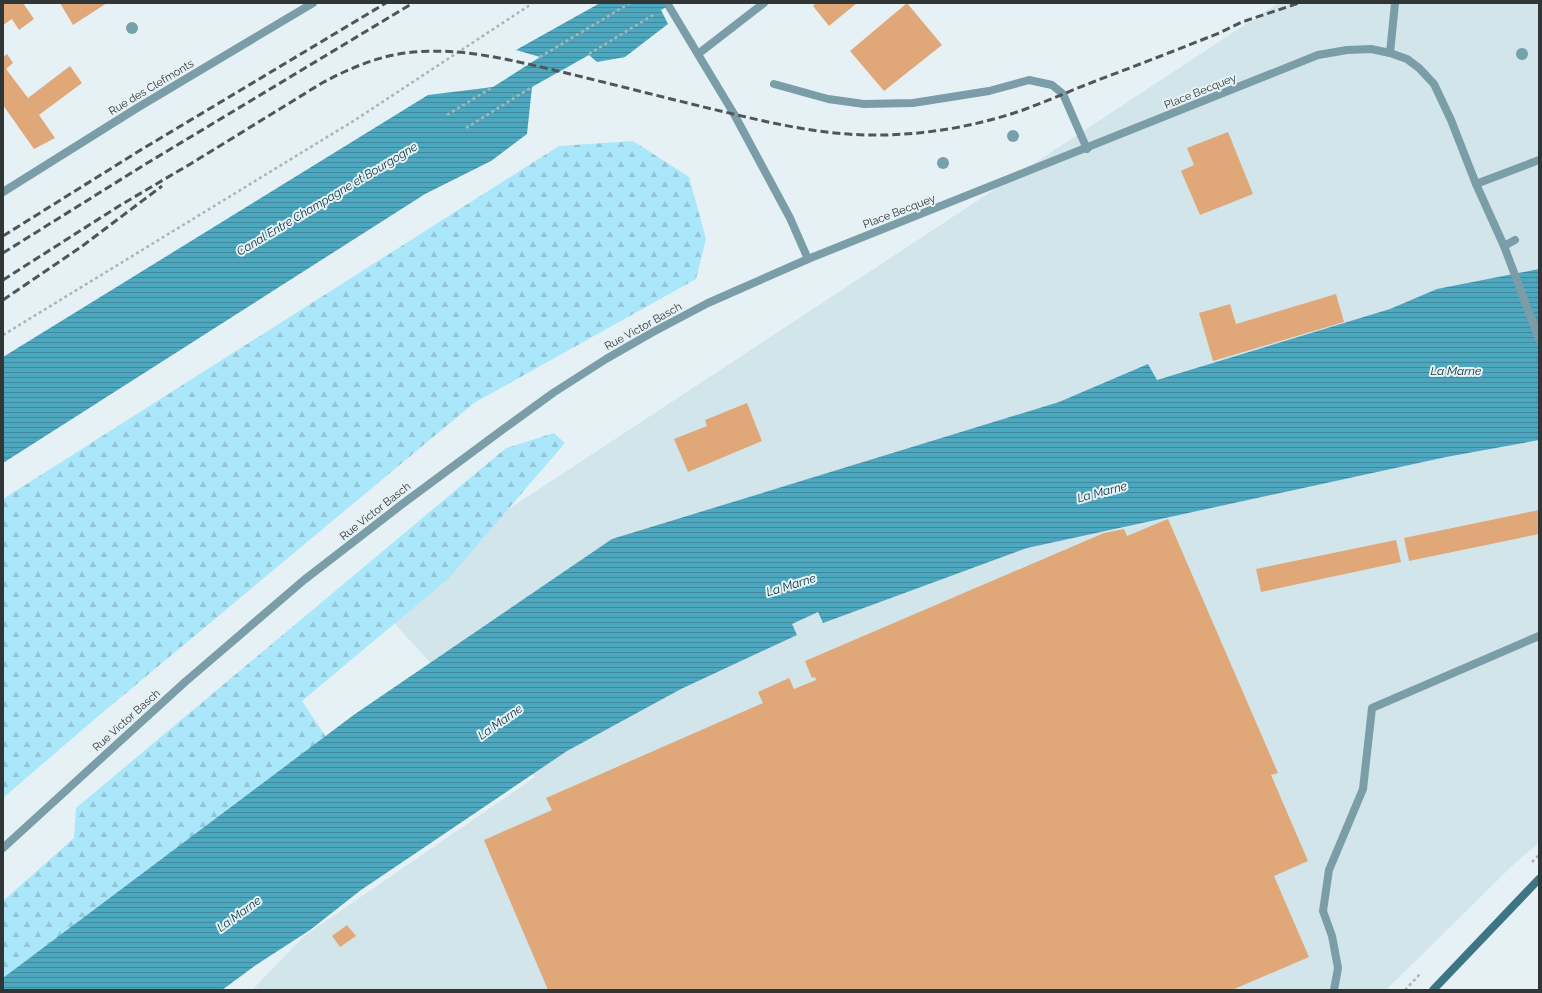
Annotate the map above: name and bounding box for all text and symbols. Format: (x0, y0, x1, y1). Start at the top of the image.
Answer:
street label: Rue des Clefmonts (106, 57, 196, 118)
street label: Place Becquey (1162, 71, 1238, 112)
water label: Canal Entre Champagne et Bourgogne (234, 139, 420, 259)
street label: Place Becquey (861, 192, 937, 231)
street label: Rue Victor Basch (602, 300, 684, 353)
water label: La Marne (1431, 364, 1482, 378)
water label: La Marne (1076, 478, 1129, 505)
street label: Rue Victor Basch (337, 480, 413, 543)
water label: La Marne (765, 571, 818, 599)
street label: Rue Victor Basch (90, 687, 163, 754)
water label: La Marne (475, 701, 525, 742)
water label: La Marne (214, 893, 264, 935)

